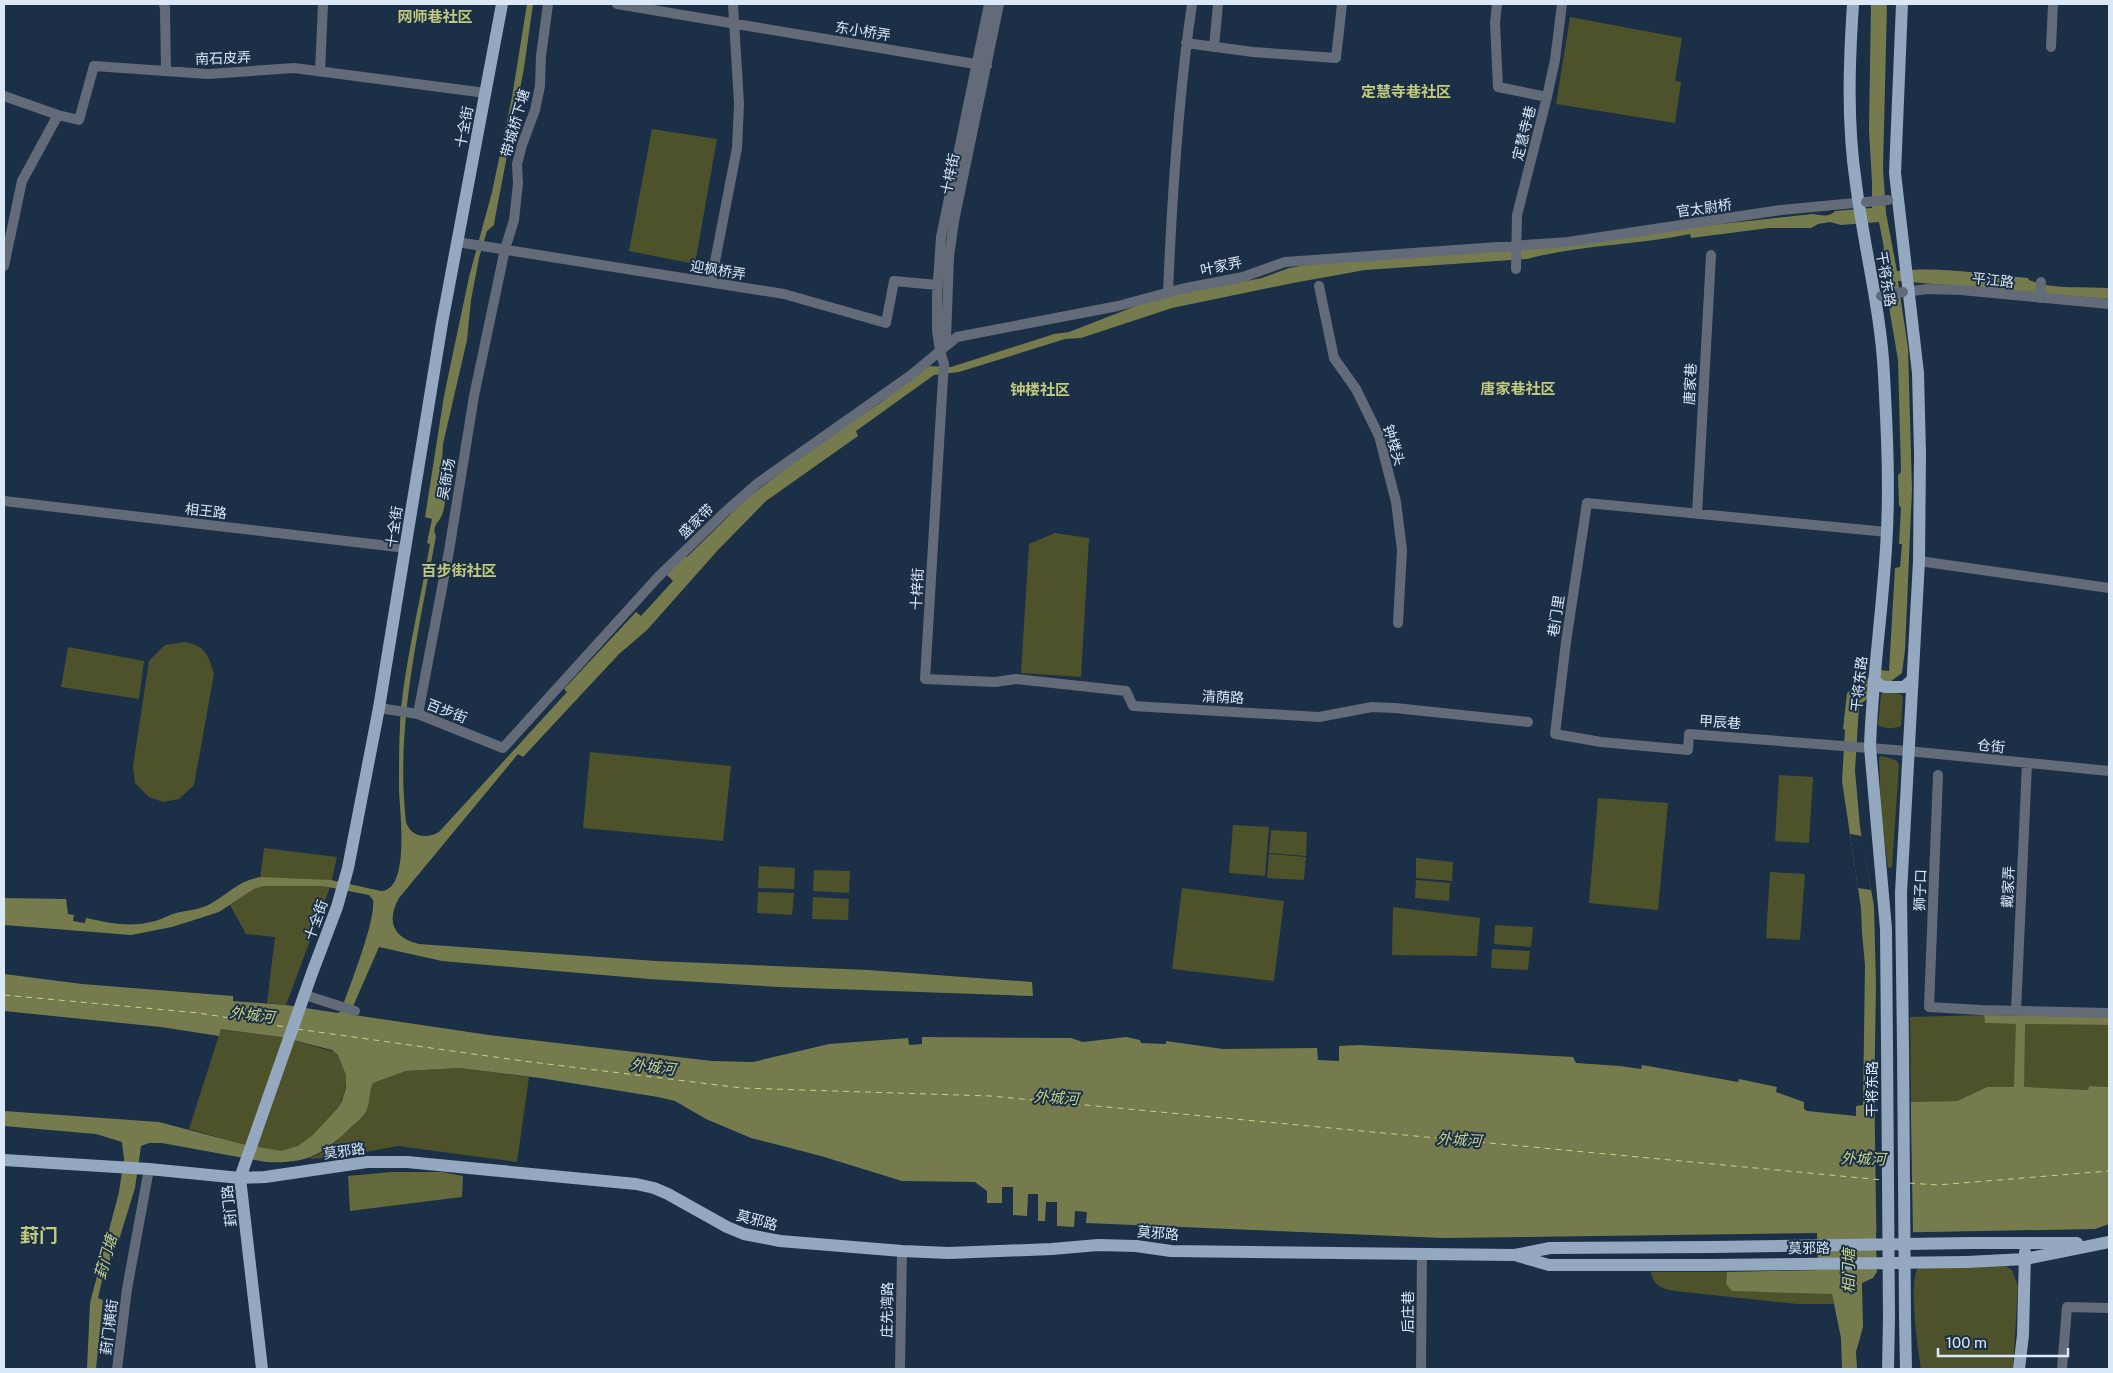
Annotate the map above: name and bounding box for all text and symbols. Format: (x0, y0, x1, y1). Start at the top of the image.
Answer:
district label: 网师巷社区 (397, 8, 473, 25)
street label: 东小桥弄 (834, 19, 892, 43)
street label: 南石皮弄 (195, 49, 251, 67)
district label: 定慧寺巷社区 (1361, 83, 1451, 100)
street label: 带城桥下塘 (498, 87, 532, 159)
street label: 定慧寺巷 (1509, 104, 1539, 162)
street label: 十全街 (452, 105, 476, 149)
street label: 十梓街 (938, 152, 962, 196)
street label: 官太尉桥 (1675, 196, 1733, 220)
street label: 干将东路 (1873, 250, 1899, 308)
street label: 叶家弄 (1199, 254, 1243, 278)
street label: 迎枫桥弄 (689, 258, 747, 282)
street label: 平江路 (1971, 270, 2015, 290)
street label: 唐家巷 (1681, 363, 1699, 405)
district label: 唐家巷社区 (1480, 380, 1556, 397)
district label: 钟楼社区 (1010, 381, 1070, 398)
street label: 钟楼头 (1380, 423, 1408, 467)
street label: 吴衙场 (434, 457, 458, 501)
street label: 相王路 (184, 501, 228, 521)
street label: 盛家带 (675, 501, 717, 541)
street label: 十全街 (383, 505, 405, 549)
district label: 百步街社区 (421, 562, 497, 579)
street label: 十梓街 (908, 568, 926, 610)
street label: 巷门里 (1545, 594, 1567, 638)
street label: 干将东路 (1848, 655, 1870, 713)
street label: 清荫路 (1202, 688, 1244, 706)
street label: 百步街 (425, 696, 469, 726)
street label: 甲辰巷 (1698, 713, 1742, 731)
street label: 仓街 (1976, 737, 2006, 755)
street label: 戴家弄 (1999, 866, 2017, 908)
street label: 狮子口 (1911, 869, 1929, 911)
street label: 十全街 (301, 898, 331, 942)
water label: 外城河 (229, 1003, 278, 1026)
water label: 外城河 (630, 1055, 679, 1078)
street label: 干将东路 (1864, 1061, 1880, 1117)
water label: 外城河 (1033, 1088, 1082, 1107)
water label: 外城河 (1436, 1130, 1485, 1149)
street label: 莫邪路 (322, 1140, 366, 1162)
water label: 外城河 (1840, 1150, 1889, 1167)
street label: 葑门路 (219, 1184, 239, 1228)
street label: 莫邪路 (735, 1207, 779, 1233)
street label: 莫邪路 (1136, 1223, 1180, 1243)
district label: 葑门 (20, 1224, 58, 1246)
water label: 葑门塘 (91, 1230, 121, 1281)
street label: 莫邪路 (1788, 1240, 1830, 1256)
water label: 相门塘 (1840, 1246, 1857, 1294)
street label: 庄先湾路 (879, 1282, 895, 1338)
street label: 后庄巷 (1400, 1291, 1416, 1333)
street label: 葑门横街 (98, 1298, 120, 1356)
scale bar (1938, 1326, 2068, 1358)
text: 100 m (1946, 1334, 1987, 1351)

